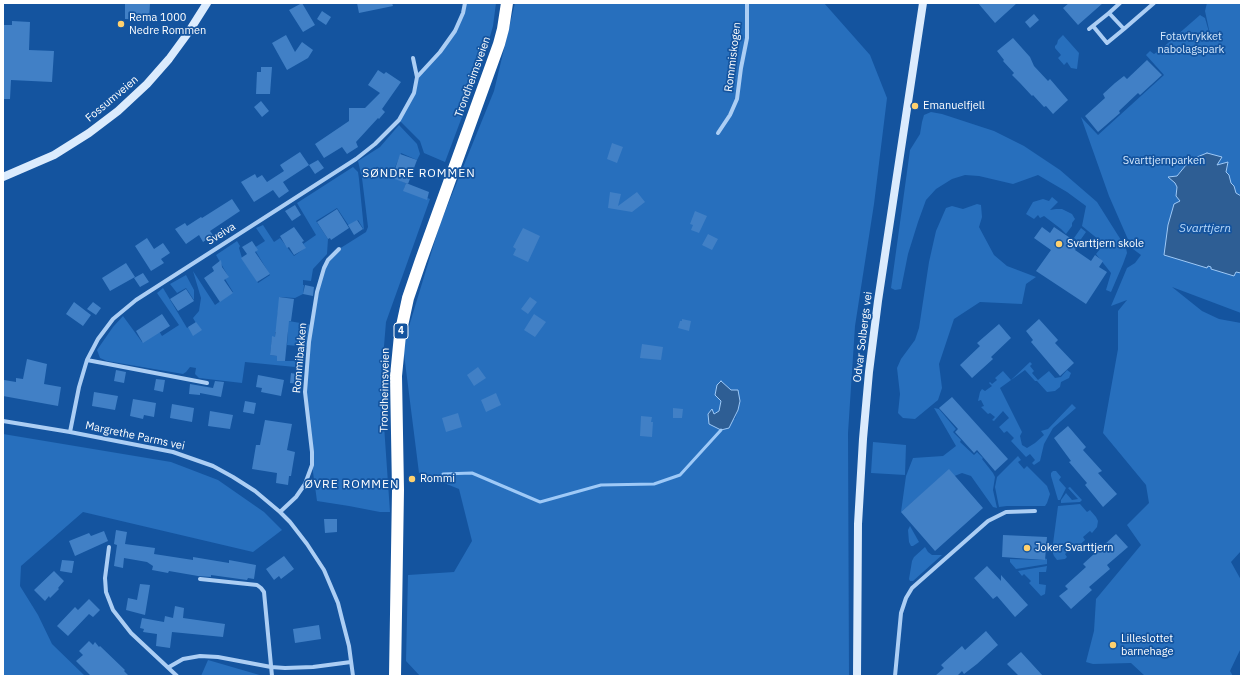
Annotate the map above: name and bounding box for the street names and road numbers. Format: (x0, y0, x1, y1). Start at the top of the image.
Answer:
street label: Rommiskogen (722, 21, 744, 93)
street label: Trondheimsveien (452, 35, 494, 119)
street label: Fossumveien (83, 73, 141, 125)
street label: Sveiva (204, 220, 238, 248)
street label: Odvar Solbergs vei (851, 291, 875, 383)
street label: Rommibakken (290, 322, 310, 394)
road number: 4 (394, 323, 408, 339)
street label: Trondheimsveien (378, 347, 392, 433)
street label: Margrethe Parms vei (84, 419, 186, 453)

